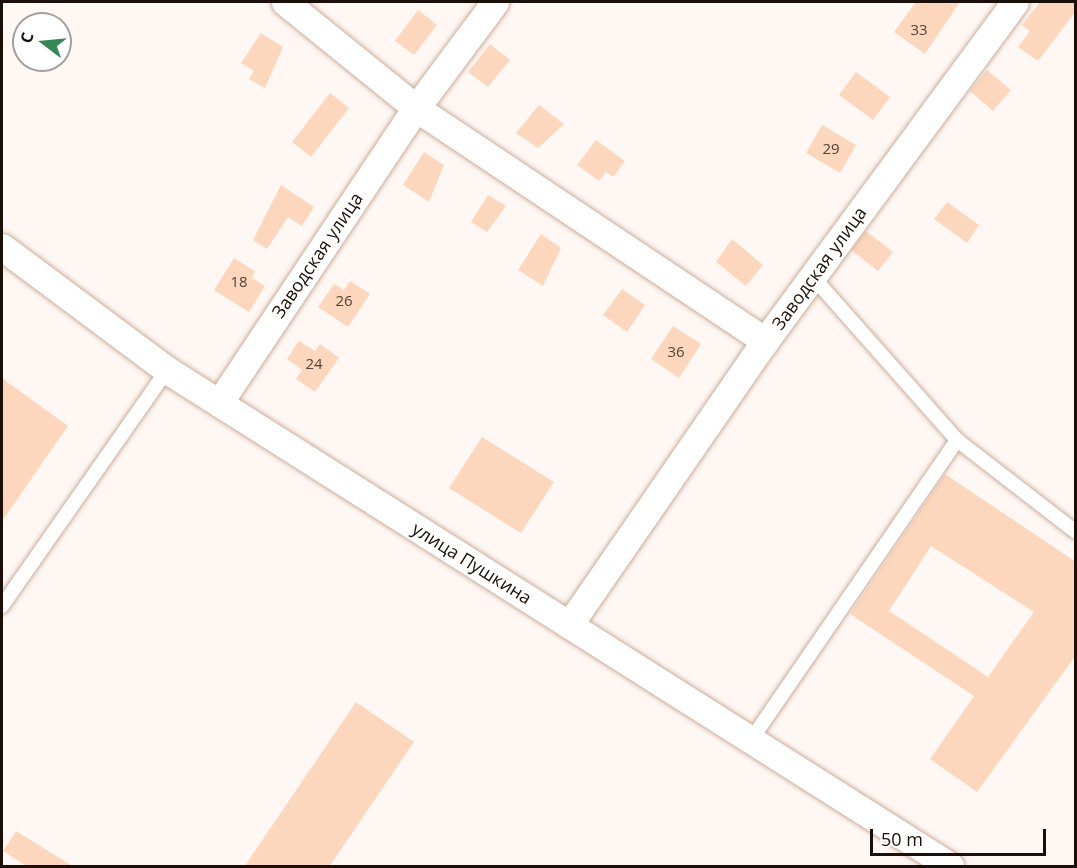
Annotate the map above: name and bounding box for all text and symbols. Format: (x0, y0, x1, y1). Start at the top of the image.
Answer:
north arrow (12, 12, 72, 72)
house number: 33 (910, 21, 928, 39)
text: С (15, 30, 39, 46)
house number: 29 (822, 140, 840, 158)
street label: Заводская улица (267, 188, 367, 322)
street label: Заводская улица (767, 202, 871, 334)
house number: 18 (230, 273, 248, 291)
house number: 26 (335, 292, 353, 310)
house number: 36 (667, 343, 685, 361)
house number: 24 (305, 355, 323, 373)
street label: улица Пушкина (408, 518, 536, 608)
scale bar (873, 817, 1048, 855)
text: 50 m (881, 827, 923, 851)

